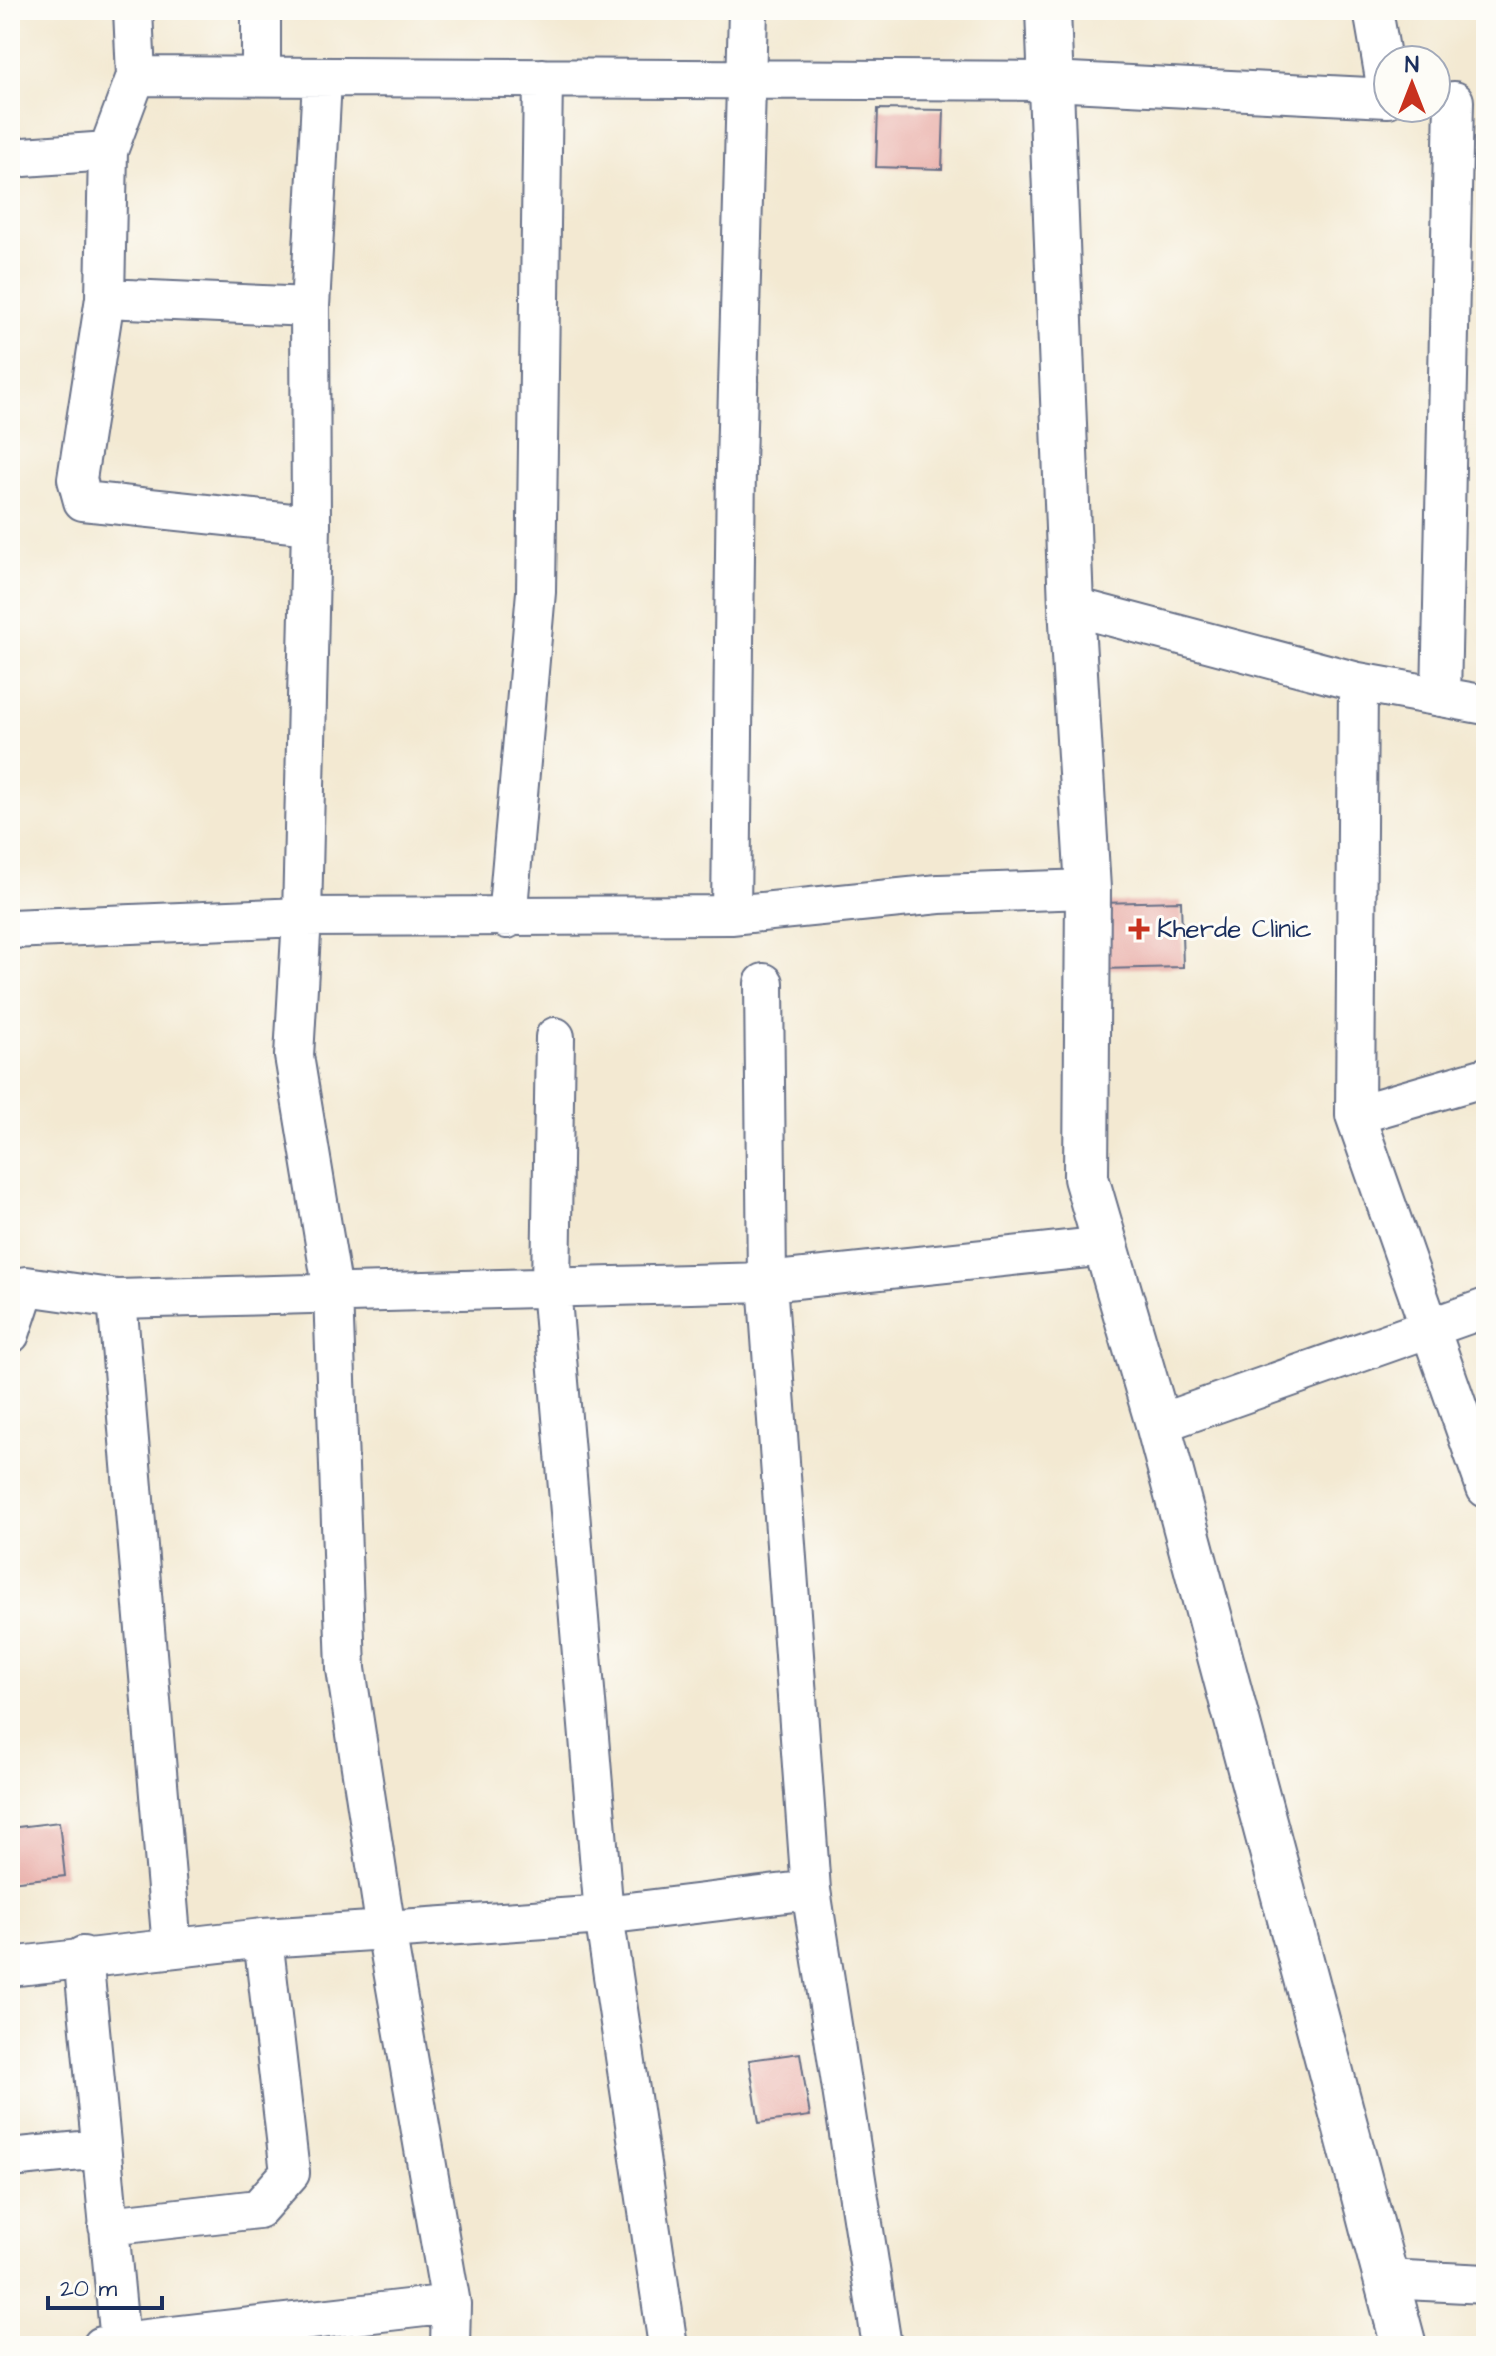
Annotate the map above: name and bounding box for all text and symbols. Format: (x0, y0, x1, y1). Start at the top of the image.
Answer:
north arrow (1372, 44, 1452, 124)
text: N (1405, 50, 1419, 81)
place label: Kherde Clinic (1157, 911, 1312, 947)
marker: Kherde Clinic (1128, 918, 1150, 940)
scale bar (48, 2260, 162, 2310)
text: 20 m (60, 2272, 117, 2306)

